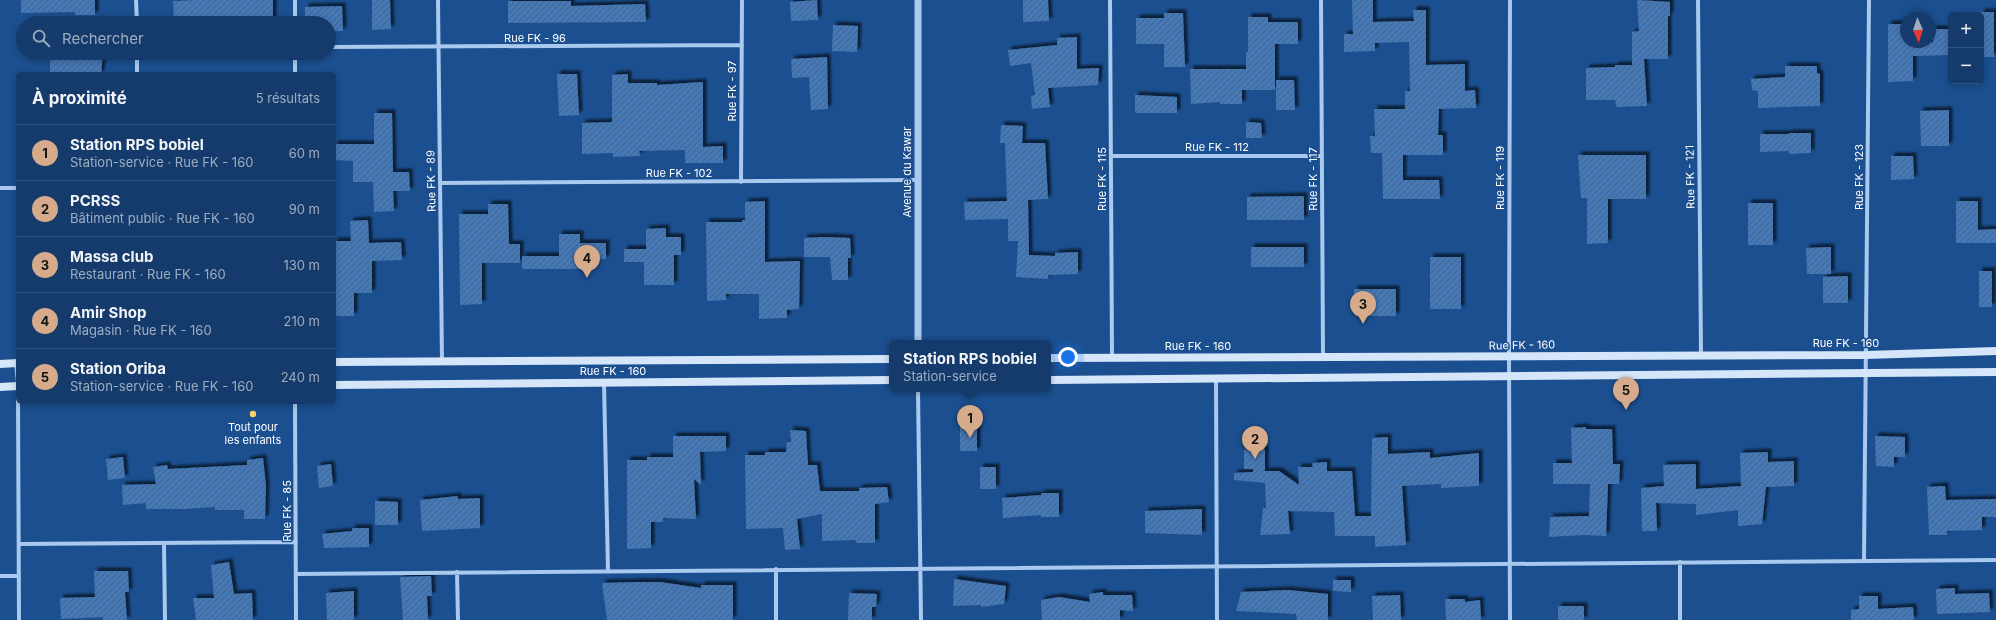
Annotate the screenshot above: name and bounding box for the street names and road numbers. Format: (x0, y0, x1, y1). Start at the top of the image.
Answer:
street label: Rue FK - 96 (504, 31, 566, 45)
street label: Rue FK - 97 (725, 60, 739, 122)
street label: Avenue du Kawar (900, 127, 914, 217)
street label: Rue FK - 112 (1185, 140, 1249, 154)
street label: Rue FK - 123 (1852, 144, 1866, 210)
street label: Rue FK - 121 (1682, 145, 1698, 209)
street label: Rue FK - 119 (1493, 146, 1507, 210)
street label: Rue FK - 115 (1095, 147, 1109, 211)
street label: Rue FK - 117 (1306, 147, 1320, 211)
street label: Rue FK - 89 (423, 150, 439, 212)
street label: Rue FK - 102 (646, 166, 712, 180)
street label: Rue FK - 160 (1813, 336, 1879, 350)
street label: Rue FK - 160 (1489, 337, 1555, 353)
street label: Rue FK - 160 (1165, 339, 1231, 353)
street label: Rue FK - 160 (580, 364, 646, 378)
street label: Rue FK - 85 (280, 480, 294, 542)

